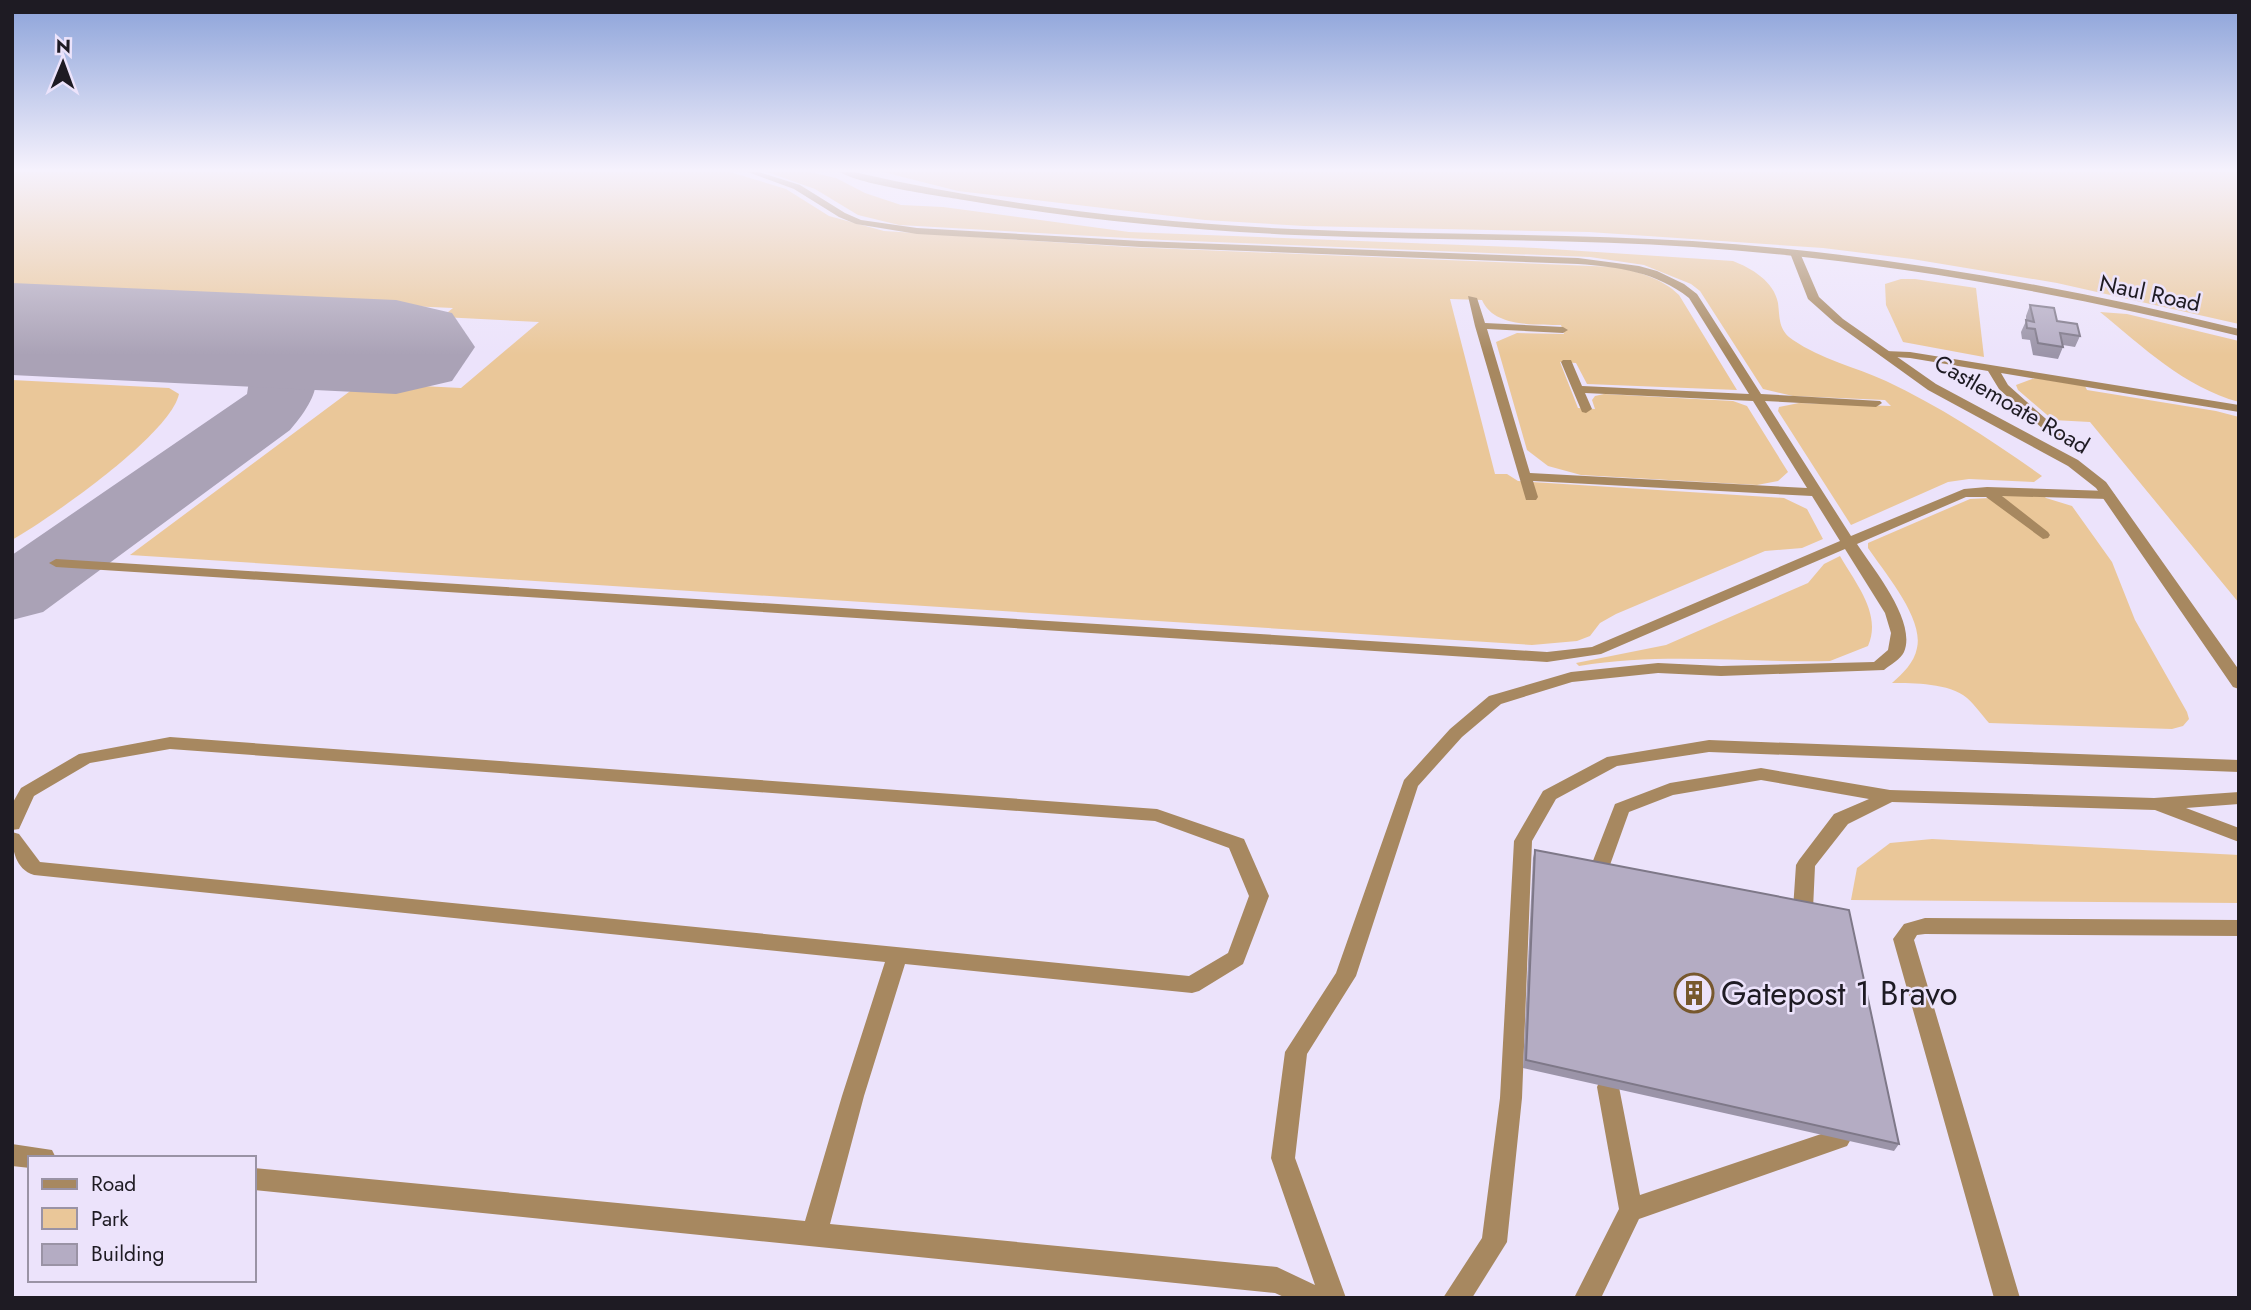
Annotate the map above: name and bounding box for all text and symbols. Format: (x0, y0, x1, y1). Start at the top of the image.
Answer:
north arrow (28, 28, 98, 98)
text: N (56, 33, 71, 60)
street label: Naul Road (2096, 266, 2204, 320)
street label: Castlemoate Road (1928, 346, 2096, 462)
place label: Gatepost 1 Bravo (1721, 970, 1958, 1017)
building icon: Gatepost 1 Bravo (1673, 972, 1715, 1014)
legend (28, 1156, 256, 1282)
text: Road (91, 1169, 136, 1199)
text: Park (91, 1204, 129, 1234)
text: Building (91, 1239, 164, 1269)

